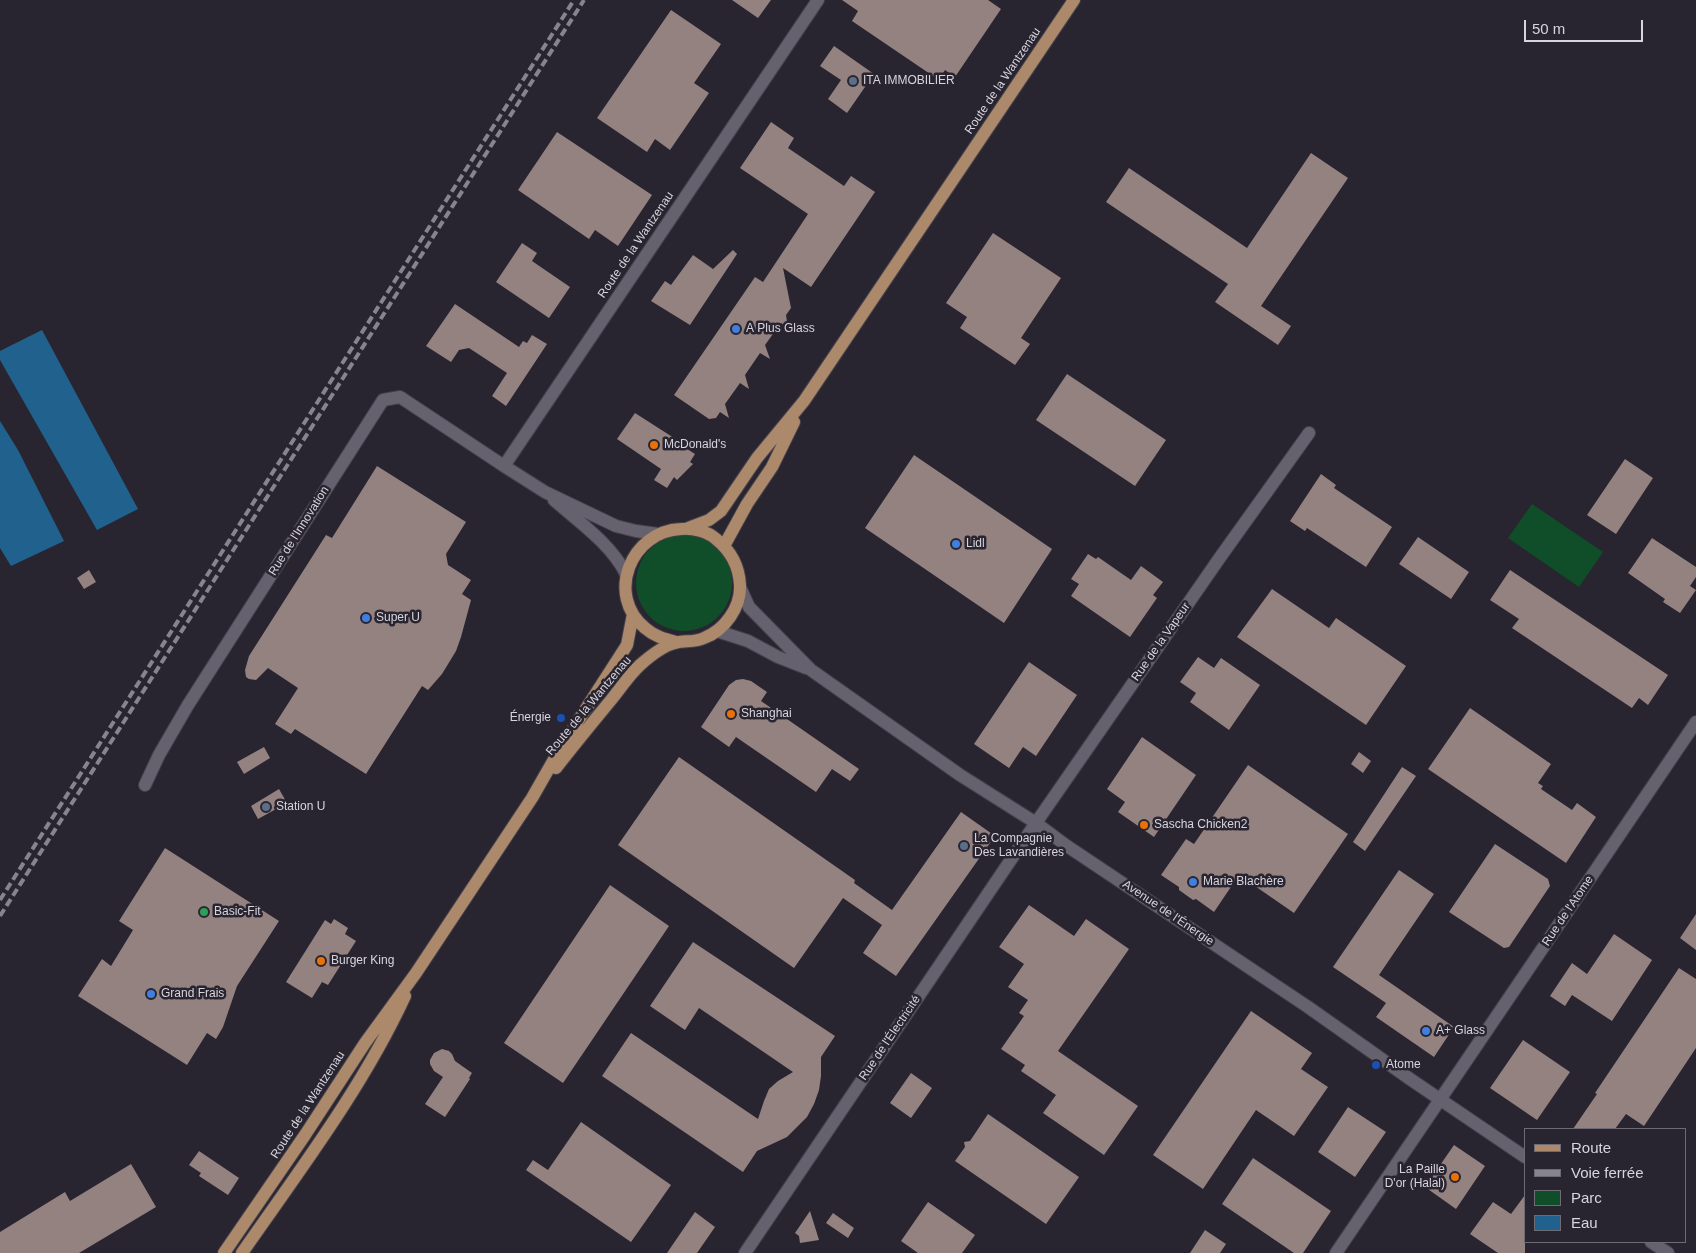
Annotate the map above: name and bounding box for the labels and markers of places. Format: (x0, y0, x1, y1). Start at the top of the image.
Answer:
place label: ITA IMMOBILIER (863, 74, 955, 88)
marker: ITA IMMOBILIER (847, 75, 859, 87)
place label: A Plus Glass (746, 322, 815, 336)
marker: A Plus Glass (730, 323, 742, 335)
place label: McDonald's (664, 438, 726, 452)
marker: McDonald's (648, 439, 660, 451)
place label: Lidl (966, 537, 985, 551)
marker: Lidl (950, 538, 962, 550)
place label: Super U (376, 611, 420, 625)
marker: Super U (360, 612, 372, 624)
place label: Shanghai (741, 707, 792, 721)
marker: Shanghai (725, 708, 737, 720)
place label: Énergie (510, 711, 551, 725)
marker: Énergie (555, 712, 567, 724)
place label: Station U (276, 800, 325, 814)
marker: Station U (260, 801, 272, 813)
place label: Sascha Chicken2 (1154, 818, 1247, 832)
marker: Sascha Chicken2 (1138, 819, 1150, 831)
place label: La Compagnie Des Lavandières (974, 832, 1064, 860)
marker: La Compagnie Des Lavandières (958, 840, 970, 852)
place label: Marie Blachère (1203, 875, 1284, 889)
marker: Marie Blachère (1187, 876, 1199, 888)
place label: Basic-Fit (214, 905, 261, 919)
marker: Basic-Fit (198, 906, 210, 918)
place label: Burger King (331, 954, 394, 968)
marker: Burger King (315, 955, 327, 967)
place label: Grand Frais (161, 987, 224, 1001)
marker: Grand Frais (145, 988, 157, 1000)
place label: A+ Glass (1436, 1024, 1485, 1038)
marker: A+ Glass (1420, 1025, 1432, 1037)
place label: Atome (1386, 1058, 1421, 1072)
marker: Atome (1370, 1059, 1382, 1071)
place label: La Paille D'or (Halal) (1385, 1163, 1445, 1191)
marker: La Paille D'or (Halal) (1449, 1171, 1461, 1183)

